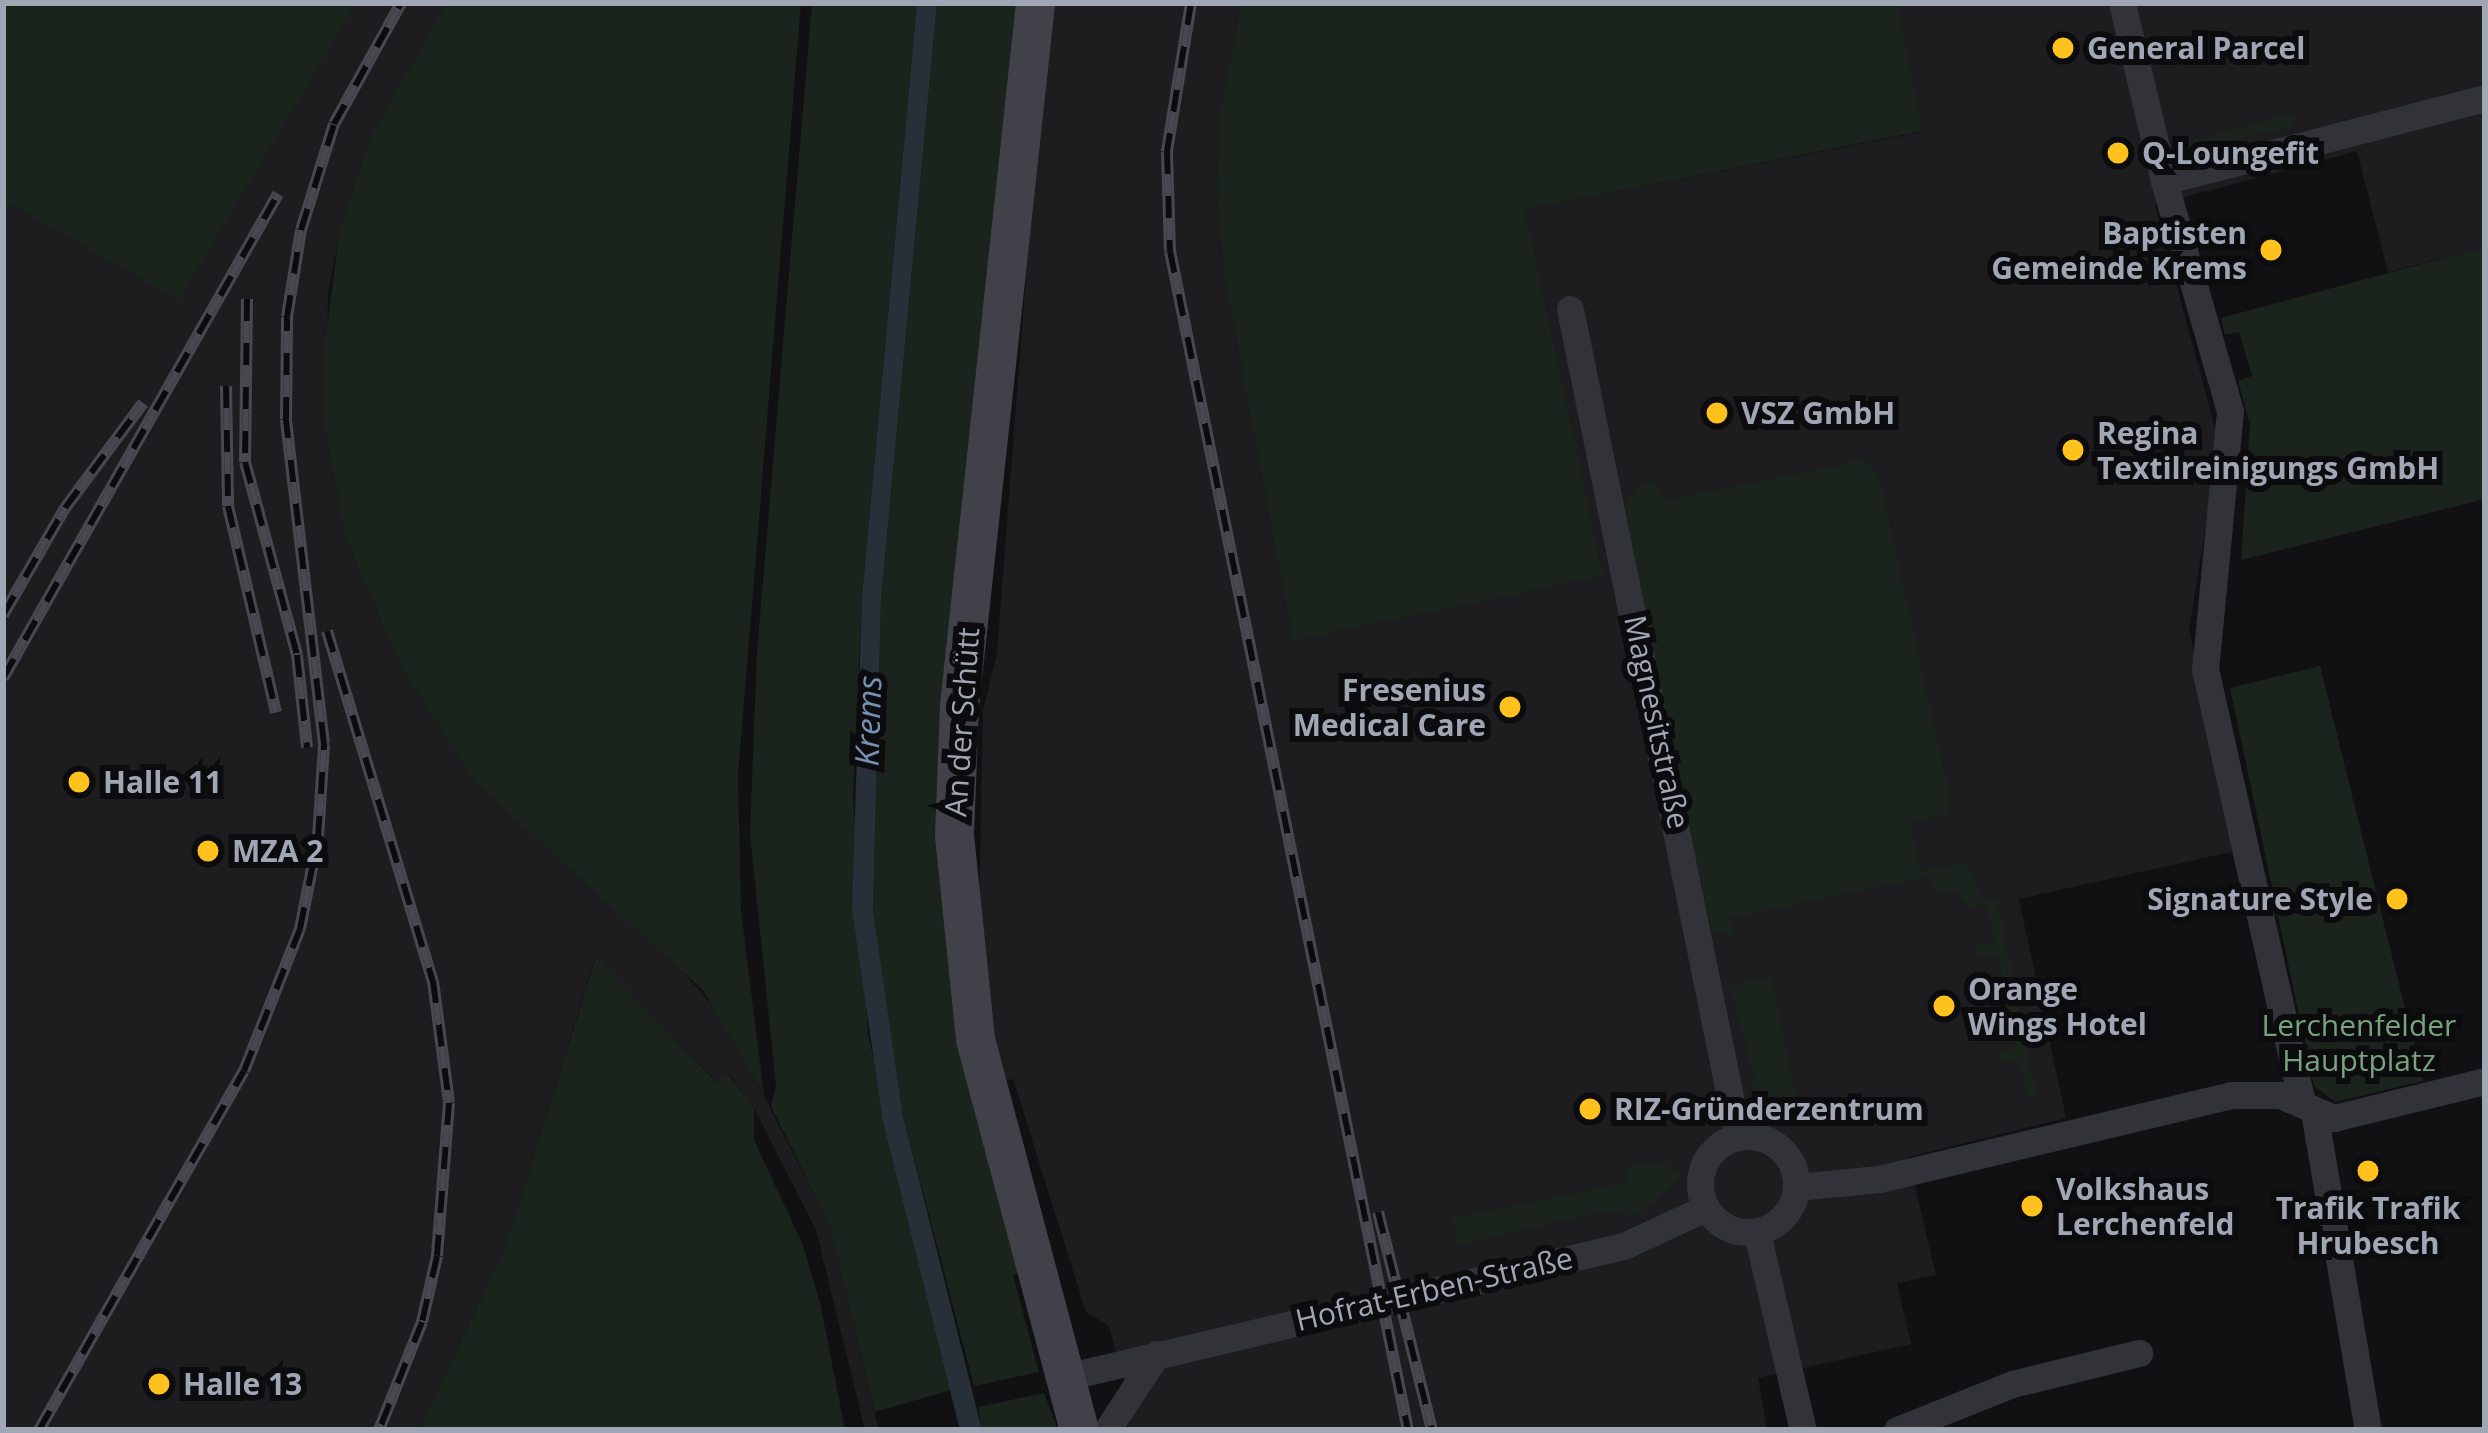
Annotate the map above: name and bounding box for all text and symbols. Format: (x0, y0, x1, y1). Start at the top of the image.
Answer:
place label: General Parcel (2087, 30, 2305, 66)
marker: General Parcel (2050, 35, 2076, 61)
place label: Q-Loungefit (2142, 135, 2319, 171)
marker: Q-Loungefit (2105, 140, 2131, 166)
place label: Baptisten Gemeinde Krems (1991, 215, 2247, 286)
marker: Baptisten Gemeinde Krems (2258, 237, 2284, 263)
place label: VSZ GmbH (1741, 395, 1895, 431)
marker: VSZ GmbH (1704, 400, 1730, 426)
place label: Regina Textilreinigungs GmbH (2097, 415, 2439, 486)
marker: Regina Textilreinigungs GmbH (2060, 437, 2086, 463)
street label: Magnesitstraße (1617, 612, 1697, 832)
street label: An der Schütt (937, 626, 987, 818)
place label: Fresenius Medical Care (1293, 672, 1486, 742)
water label: Krems (847, 675, 889, 767)
marker: Fresenius Medical Care (1497, 694, 1523, 720)
place label: Halle 11 (103, 764, 222, 800)
marker: Halle 11 (66, 769, 92, 795)
place label: MZA 2 (232, 833, 323, 869)
marker: MZA 2 (195, 838, 221, 864)
place label: Signature Style (2147, 881, 2373, 917)
marker: Signature Style (2384, 886, 2410, 912)
place label: Orange Wings Hotel (1968, 971, 2147, 1042)
marker: Orange Wings Hotel (1931, 993, 1957, 1019)
park label: Lerchenfelder Hauptplatz (2262, 1007, 2456, 1078)
place label: RIZ-Gründerzentrum (1614, 1091, 1924, 1127)
marker: RIZ-Gründerzentrum (1577, 1096, 1603, 1122)
marker: Trafik Trafik Hrubesch (2355, 1158, 2381, 1184)
place label: Volkshaus Lerchenfeld (2056, 1171, 2234, 1242)
place label: Trafik Trafik Hrubesch (2276, 1190, 2460, 1260)
marker: Volkshaus Lerchenfeld (2019, 1193, 2045, 1219)
street label: Hofrat-Erben-Straße (1292, 1240, 1576, 1338)
place label: Halle 13 (183, 1366, 302, 1402)
marker: Halle 13 (146, 1371, 172, 1397)

